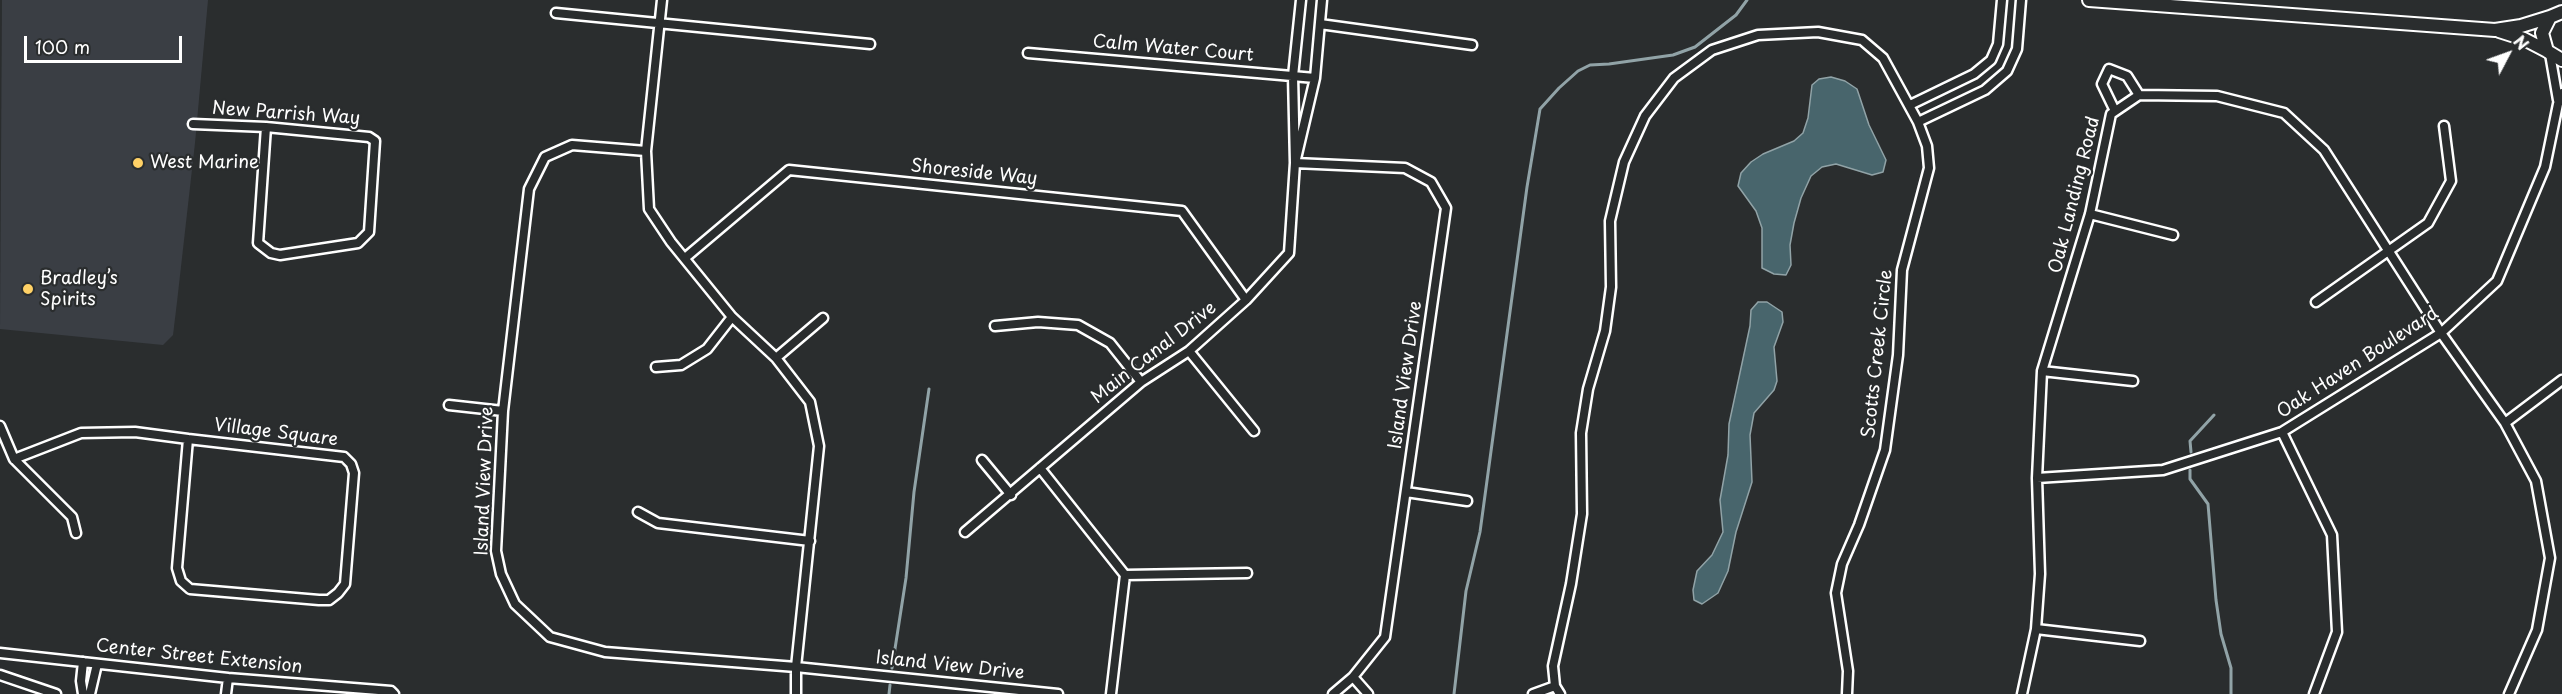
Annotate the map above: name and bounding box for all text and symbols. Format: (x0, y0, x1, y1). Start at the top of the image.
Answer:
scale bar (27, 24, 184, 62)
north arrow (2478, 24, 2538, 84)
text: N (2508, 30, 2535, 55)
street label: Calm Water Court (1092, 31, 1254, 67)
text: 100 m (35, 33, 90, 60)
street label: New Parrish Way (211, 98, 361, 130)
street label: Oak Landing Road (2045, 114, 2105, 276)
place label: West Marine (150, 152, 259, 174)
marker: West Marine (131, 156, 145, 170)
street label: Shoreside Way (910, 156, 1038, 190)
place label: Bradley’s Spirits (40, 268, 118, 310)
street label: Scotts Creek Circle (1858, 268, 1898, 440)
marker: Bradley’s Spirits (21, 282, 35, 296)
street label: Main Canal Drive (1087, 298, 1221, 408)
street label: Island View Drive (1385, 300, 1427, 450)
street label: Oak Haven Boulevard (2273, 303, 2443, 423)
street label: Island View Drive (472, 406, 498, 556)
street label: Village Square (213, 415, 339, 451)
street label: Center Street Extension (95, 635, 303, 679)
street label: Island View Drive (875, 647, 1025, 685)

